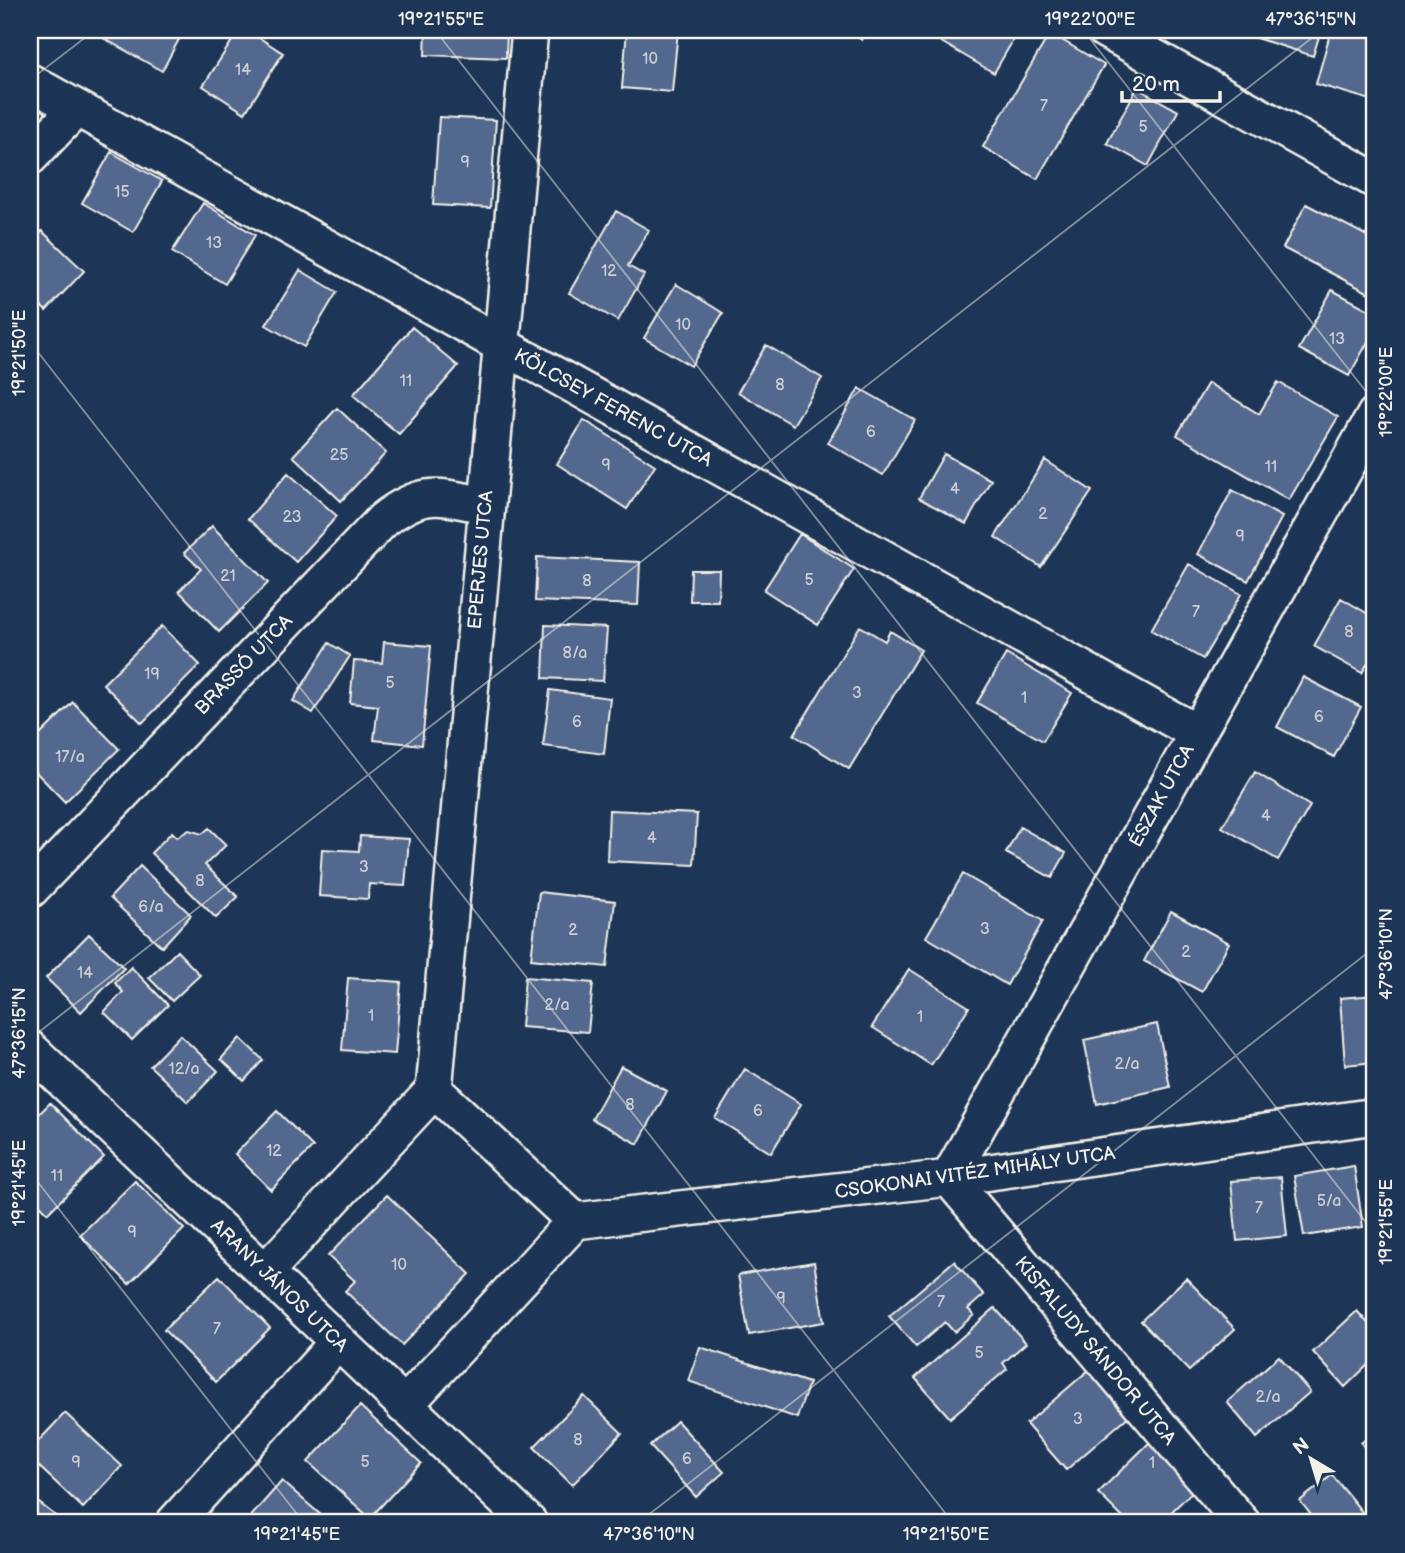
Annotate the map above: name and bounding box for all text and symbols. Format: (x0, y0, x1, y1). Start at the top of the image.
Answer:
text: 19°21'55"E (398, 9, 484, 30)
text: 19°22'00"E (1045, 9, 1135, 30)
text: 47°36'15"N (1265, 9, 1357, 30)
house number: 10 (642, 50, 658, 69)
scale bar (1122, 60, 1220, 104)
house number: 14 (235, 61, 251, 80)
text: 20 m (1132, 72, 1180, 97)
house number: 7 (1040, 97, 1048, 116)
house number: 5 (1138, 118, 1148, 137)
house number: 9 (460, 153, 470, 172)
house number: 15 (114, 183, 130, 202)
house number: 13 (206, 234, 222, 253)
house number: 12 (601, 262, 617, 281)
text: 19°21'50"E (9, 310, 30, 396)
house number: 10 (675, 316, 691, 335)
house number: 13 (1329, 330, 1345, 349)
street label: KÖLCSEY FERENC UTCA (510, 344, 717, 472)
text: 19°22'00"E (1376, 347, 1397, 437)
house number: 11 (400, 372, 412, 391)
house number: 8 (775, 376, 785, 395)
house number: 6 (866, 423, 876, 442)
house number: 25 (330, 446, 348, 465)
house number: 9 (601, 456, 611, 475)
house number: 11 (1265, 458, 1277, 477)
house number: 4 (950, 480, 960, 499)
street label: EPERJES UTCA (463, 489, 499, 630)
house number: 2 (1038, 505, 1048, 524)
house number: 23 (283, 508, 302, 527)
house number: 9 (1235, 527, 1245, 546)
house number: 21 (220, 567, 236, 586)
house number: 5 (804, 571, 814, 590)
house number: 8 (582, 572, 592, 591)
house number: 7 (1192, 603, 1200, 622)
street label: BRASSÓ UTCA (190, 609, 298, 720)
house number: 8 (1344, 623, 1354, 642)
house number: 8/a (563, 644, 587, 663)
house number: 19 (144, 665, 160, 684)
house number: 5 (385, 674, 395, 693)
house number: 3 (852, 684, 862, 703)
house number: 1 (1021, 689, 1027, 708)
house number: 6 (1314, 708, 1324, 727)
house number: 6 (572, 713, 582, 732)
street label: ÉSZAK UTCA (1124, 740, 1200, 851)
house number: 17/a (55, 748, 85, 767)
house number: 4 (1261, 807, 1271, 826)
house number: 4 (647, 829, 657, 848)
house number: 3 (359, 858, 369, 877)
house number: 8 (195, 872, 205, 891)
house number: 6/a (138, 898, 164, 917)
text: 47°36'10"N (1376, 908, 1397, 1000)
house number: 3 (980, 920, 990, 939)
house number: 2 (568, 921, 578, 940)
house number: 2 (1181, 943, 1191, 962)
house number: 14 (77, 964, 93, 983)
text: 47°36'15"N (9, 987, 30, 1079)
house number: 2/a (545, 996, 569, 1015)
house number: 1 (368, 1007, 374, 1026)
house number: 1 (917, 1008, 923, 1027)
house number: 2/a (1115, 1055, 1139, 1074)
house number: 12/a (168, 1060, 200, 1079)
house number: 8 (625, 1096, 635, 1115)
house number: 6 (753, 1102, 763, 1121)
text: 19°21'45"E (9, 1139, 30, 1226)
street label: CSOKONAI VITÉZ MIHÁLY UTCA (833, 1141, 1117, 1204)
house number: 12 (266, 1142, 282, 1161)
house number: 11 (51, 1167, 63, 1186)
text: 19°21'55"E (1376, 1179, 1397, 1265)
house number: 5/a (1317, 1192, 1341, 1211)
house number: 7 (1255, 1199, 1263, 1218)
street label: ARANY JÁNOS UTCA (206, 1214, 353, 1358)
house number: 9 (127, 1223, 137, 1242)
street label: KISFALUDY SÁNDOR UTCA (1009, 1251, 1182, 1450)
house number: 10 (391, 1256, 407, 1275)
house number: 9 (776, 1289, 786, 1308)
house number: 7 (937, 1293, 945, 1312)
house number: 7 (213, 1320, 221, 1339)
house number: 5 (974, 1344, 984, 1363)
house number: 2/a (1256, 1388, 1280, 1407)
house number: 3 (1073, 1410, 1083, 1429)
north arrow (1276, 1424, 1346, 1494)
house number: 8 (573, 1431, 583, 1450)
text: N (1289, 1433, 1314, 1460)
house number: 6 (682, 1450, 692, 1469)
house number: 9 (71, 1453, 81, 1472)
house number: 5 (360, 1453, 370, 1472)
house number: 1 (1149, 1454, 1155, 1473)
text: 19°21'45"E (254, 1524, 341, 1545)
text: 47°36'10"N (603, 1524, 695, 1545)
text: 19°21'50"E (903, 1524, 989, 1545)

